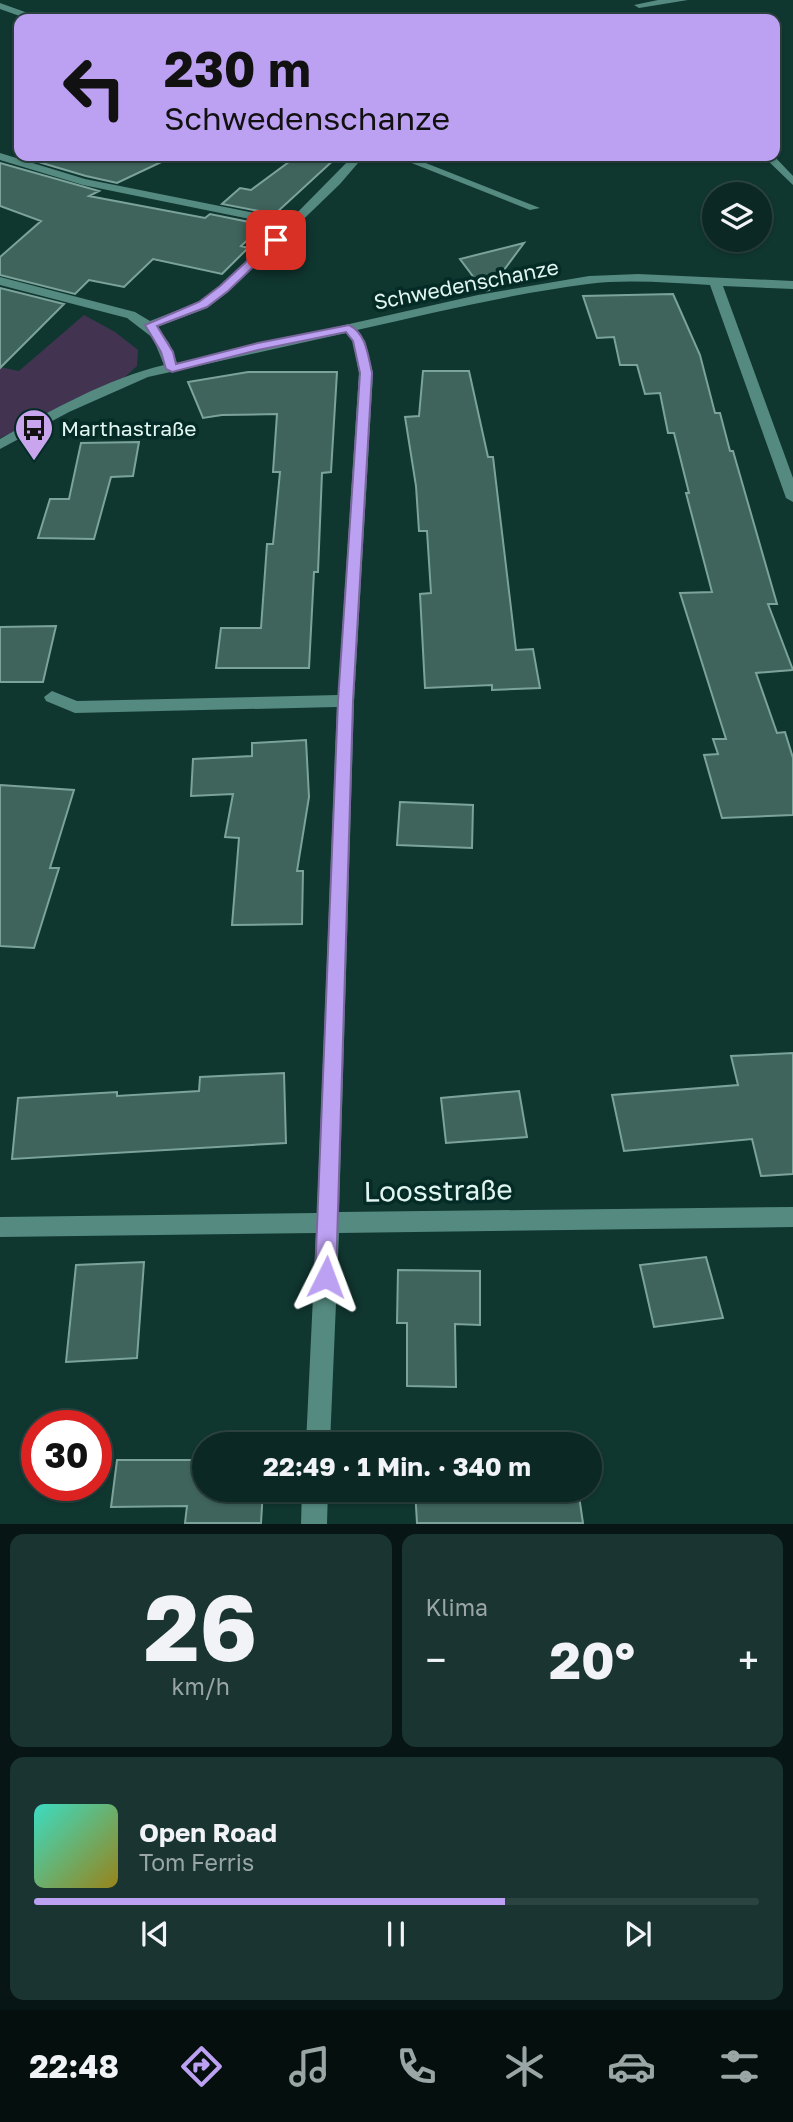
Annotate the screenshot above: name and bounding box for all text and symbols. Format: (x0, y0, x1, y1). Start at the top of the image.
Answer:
text: 230 m (164, 39, 311, 98)
icon: left (49, 42, 140, 133)
text: Schwedenschanze (164, 99, 450, 137)
map controls (702, 182, 772, 252)
button: layers (702, 182, 772, 252)
pin (246, 210, 306, 270)
icon: arrive (257, 221, 295, 259)
street label: Schwedenschanze (371, 253, 561, 315)
bus stop icon: Marthastraße (13, 407, 55, 462)
place label: Marthastraße (61, 415, 196, 441)
street label: Loosstraße (363, 1172, 513, 1208)
position arrow (289, 1240, 363, 1314)
speed limit sign: 30 (21, 1410, 112, 1501)
text: 22:49 · 1 Min. · 340 m (263, 1451, 531, 1482)
text: 26 (144, 1572, 257, 1681)
text: Klima (426, 1593, 488, 1621)
text: 20° (549, 1628, 635, 1690)
text: − (426, 1637, 446, 1682)
text: + (738, 1637, 759, 1682)
text: km/h (171, 1672, 230, 1700)
text: Open Road (139, 1817, 277, 1848)
text: Tom Ferris (139, 1848, 254, 1876)
icon: previous (136, 1915, 174, 1953)
icon: pause (377, 1915, 415, 1953)
icon: next (619, 1915, 657, 1953)
icon: directions (177, 2042, 226, 2091)
icon: music (285, 2042, 334, 2091)
icon: phone (392, 2042, 441, 2091)
icon: climate (500, 2042, 549, 2091)
icon: car (607, 2042, 656, 2091)
icon: filters (715, 2042, 764, 2091)
text: 22:48 (29, 2047, 119, 2085)

